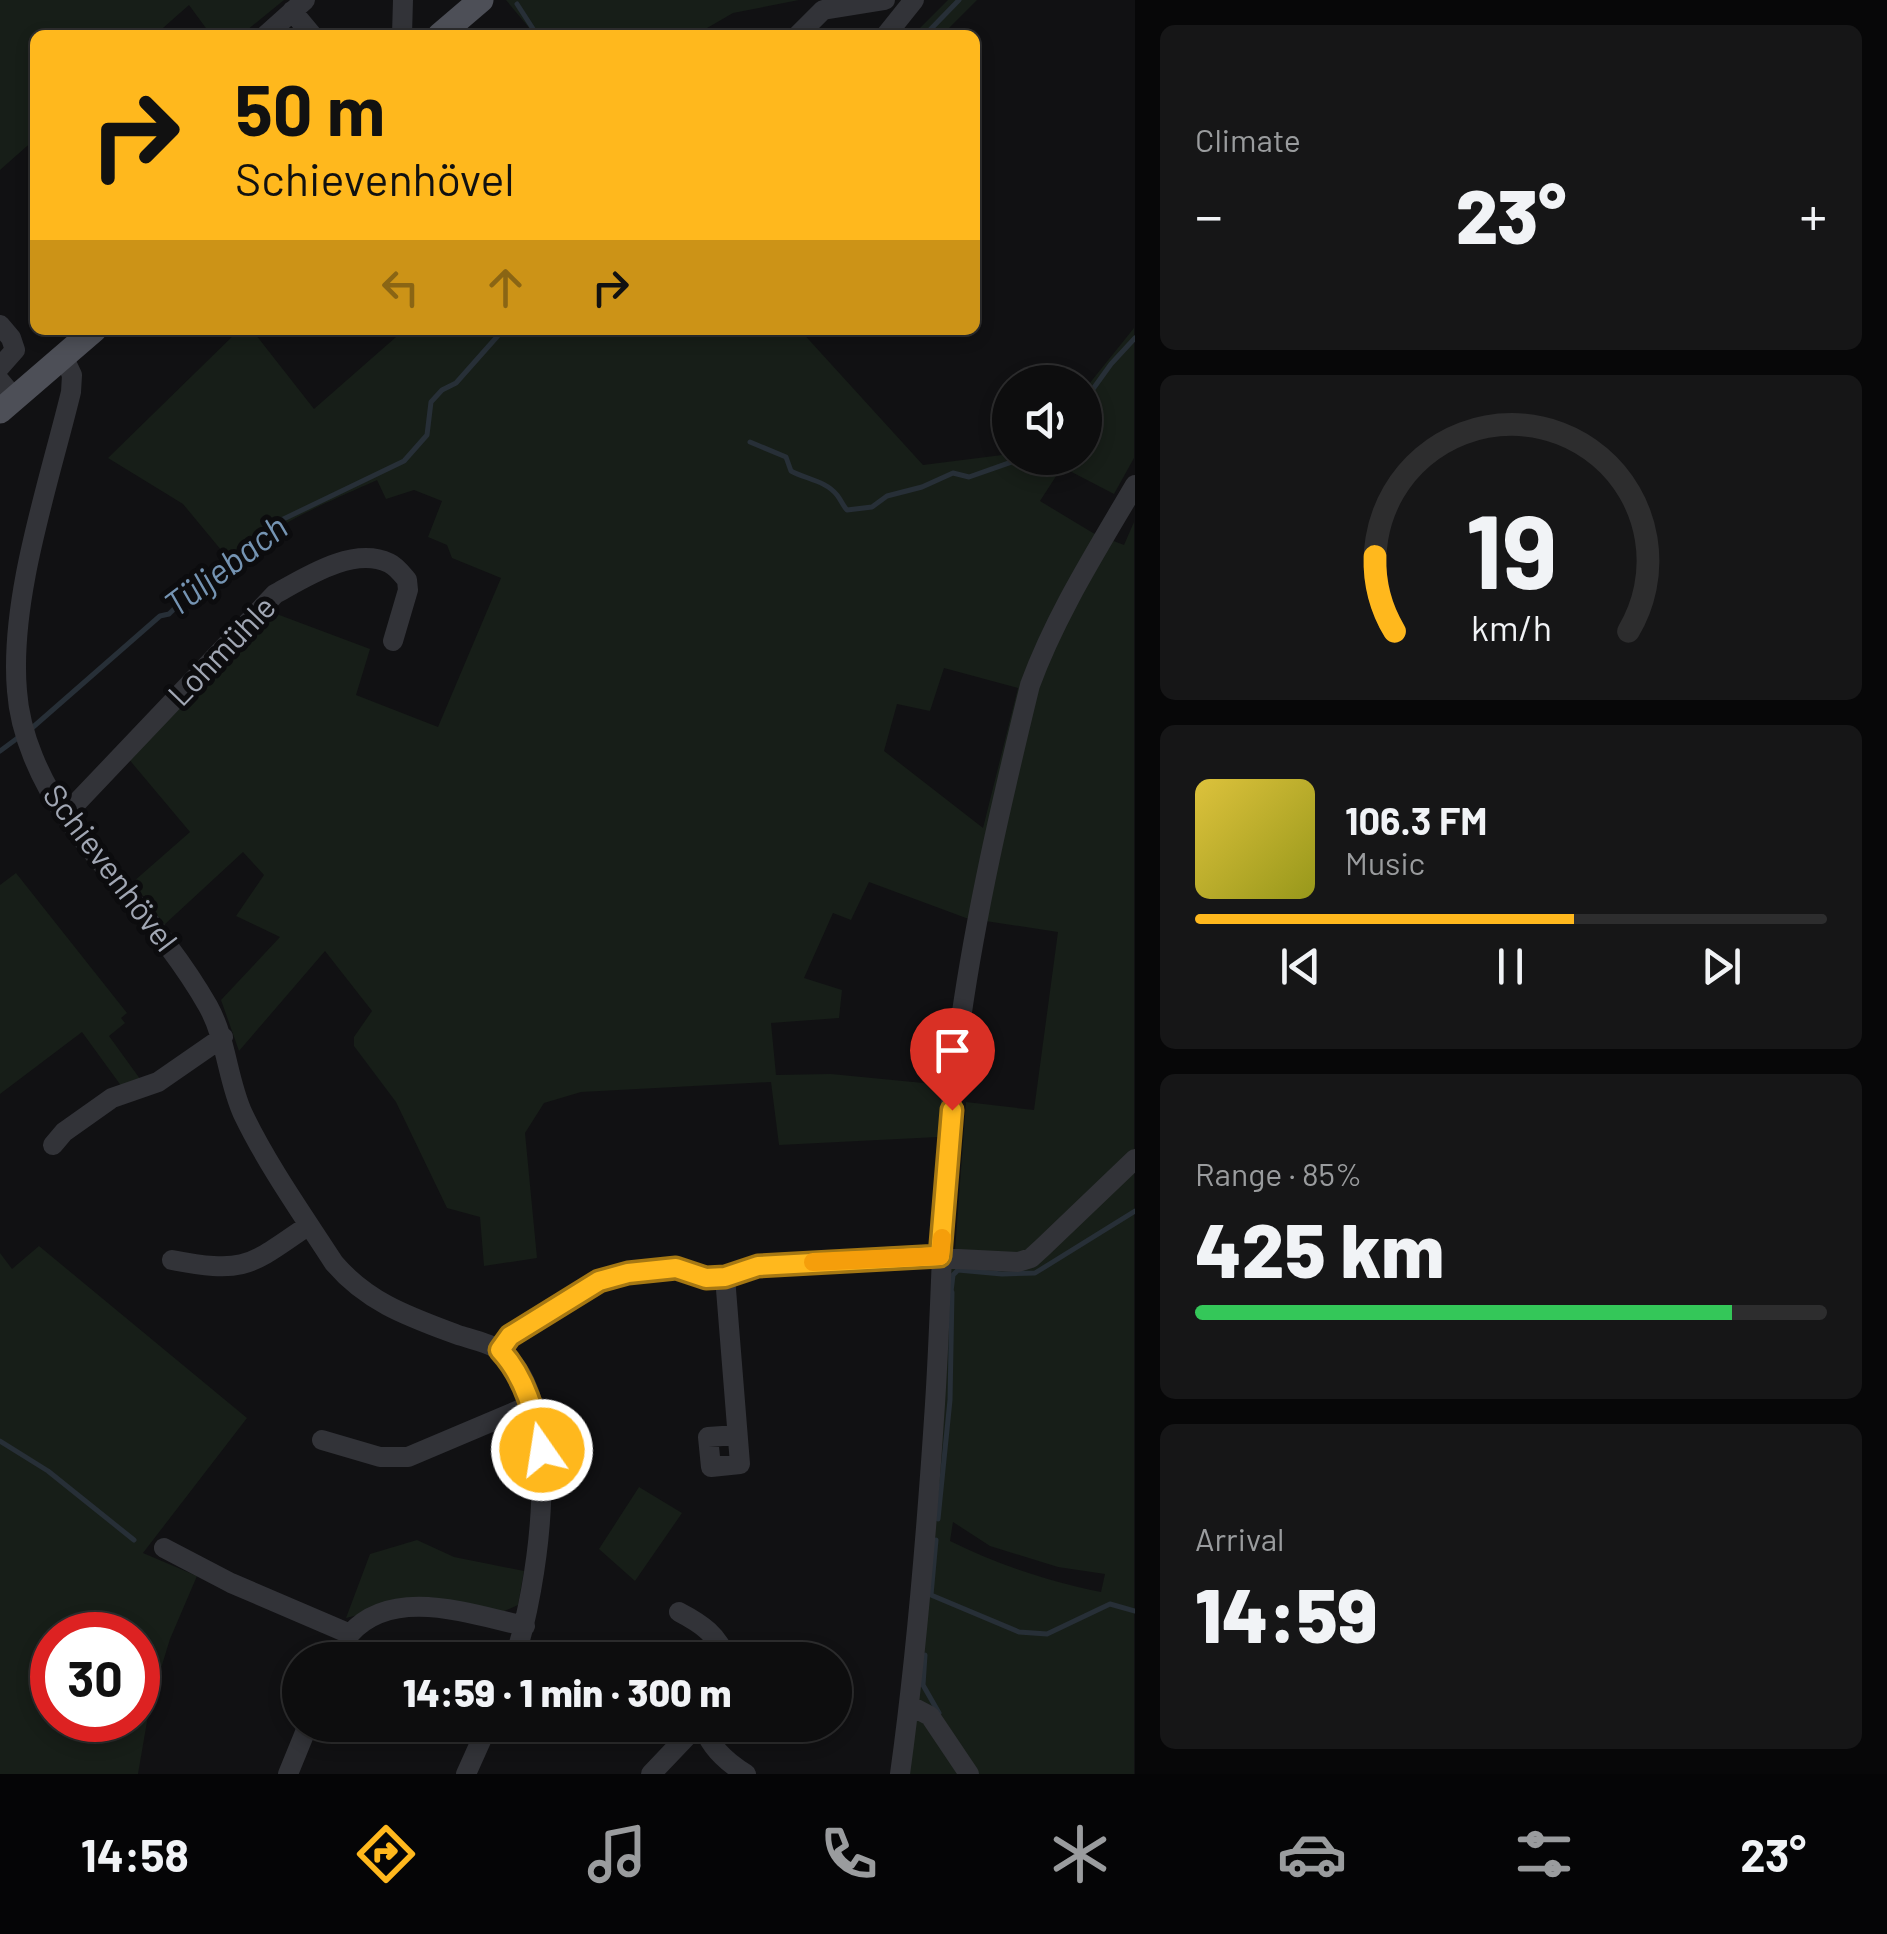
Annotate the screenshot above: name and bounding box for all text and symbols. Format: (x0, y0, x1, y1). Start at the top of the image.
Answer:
text: 50 m (235, 66, 385, 150)
icon: right (70, 70, 200, 200)
text: Climate (1195, 120, 1301, 158)
text: Schievenhövel (235, 151, 515, 205)
text: 23° (1456, 169, 1566, 259)
text: − (1195, 181, 1223, 247)
text: + (1799, 181, 1827, 247)
icon: left (373, 260, 428, 315)
icon: ahead (478, 260, 533, 315)
icon: right (583, 260, 638, 315)
map controls (992, 365, 1102, 475)
button: sound (992, 365, 1102, 475)
text: 19 (1465, 485, 1557, 610)
water label: Tüljebach (155, 505, 295, 624)
street label: Lohmühle (159, 587, 282, 713)
text: km/h (1471, 605, 1551, 648)
street label: Schievenhövel (37, 776, 187, 958)
text: 106.3 FM (1345, 797, 1487, 843)
text: Music (1345, 843, 1425, 881)
icon: previous (1273, 939, 1328, 994)
icon: pause (1483, 939, 1538, 994)
icon: next (1694, 939, 1749, 994)
pin (910, 1008, 995, 1111)
icon: arrive (925, 1023, 980, 1078)
text: Range · 85% (1195, 1154, 1362, 1192)
text: 425 km (1195, 1203, 1444, 1293)
position arrow (490, 1398, 594, 1502)
text: Arrival (1195, 1519, 1284, 1557)
text: 14:59 (1195, 1568, 1377, 1658)
speed limit sign: 30 (30, 1612, 160, 1742)
text: 14:59 · 1 min · 300 m (403, 1669, 731, 1715)
icon: directions (351, 1819, 421, 1889)
icon: music (582, 1819, 652, 1889)
icon: phone (814, 1819, 884, 1889)
icon: climate (1045, 1819, 1115, 1889)
icon: car (1277, 1819, 1347, 1889)
icon: filters (1509, 1819, 1579, 1889)
text: 14:58 (81, 1827, 189, 1881)
text: 23° (1740, 1827, 1806, 1881)

